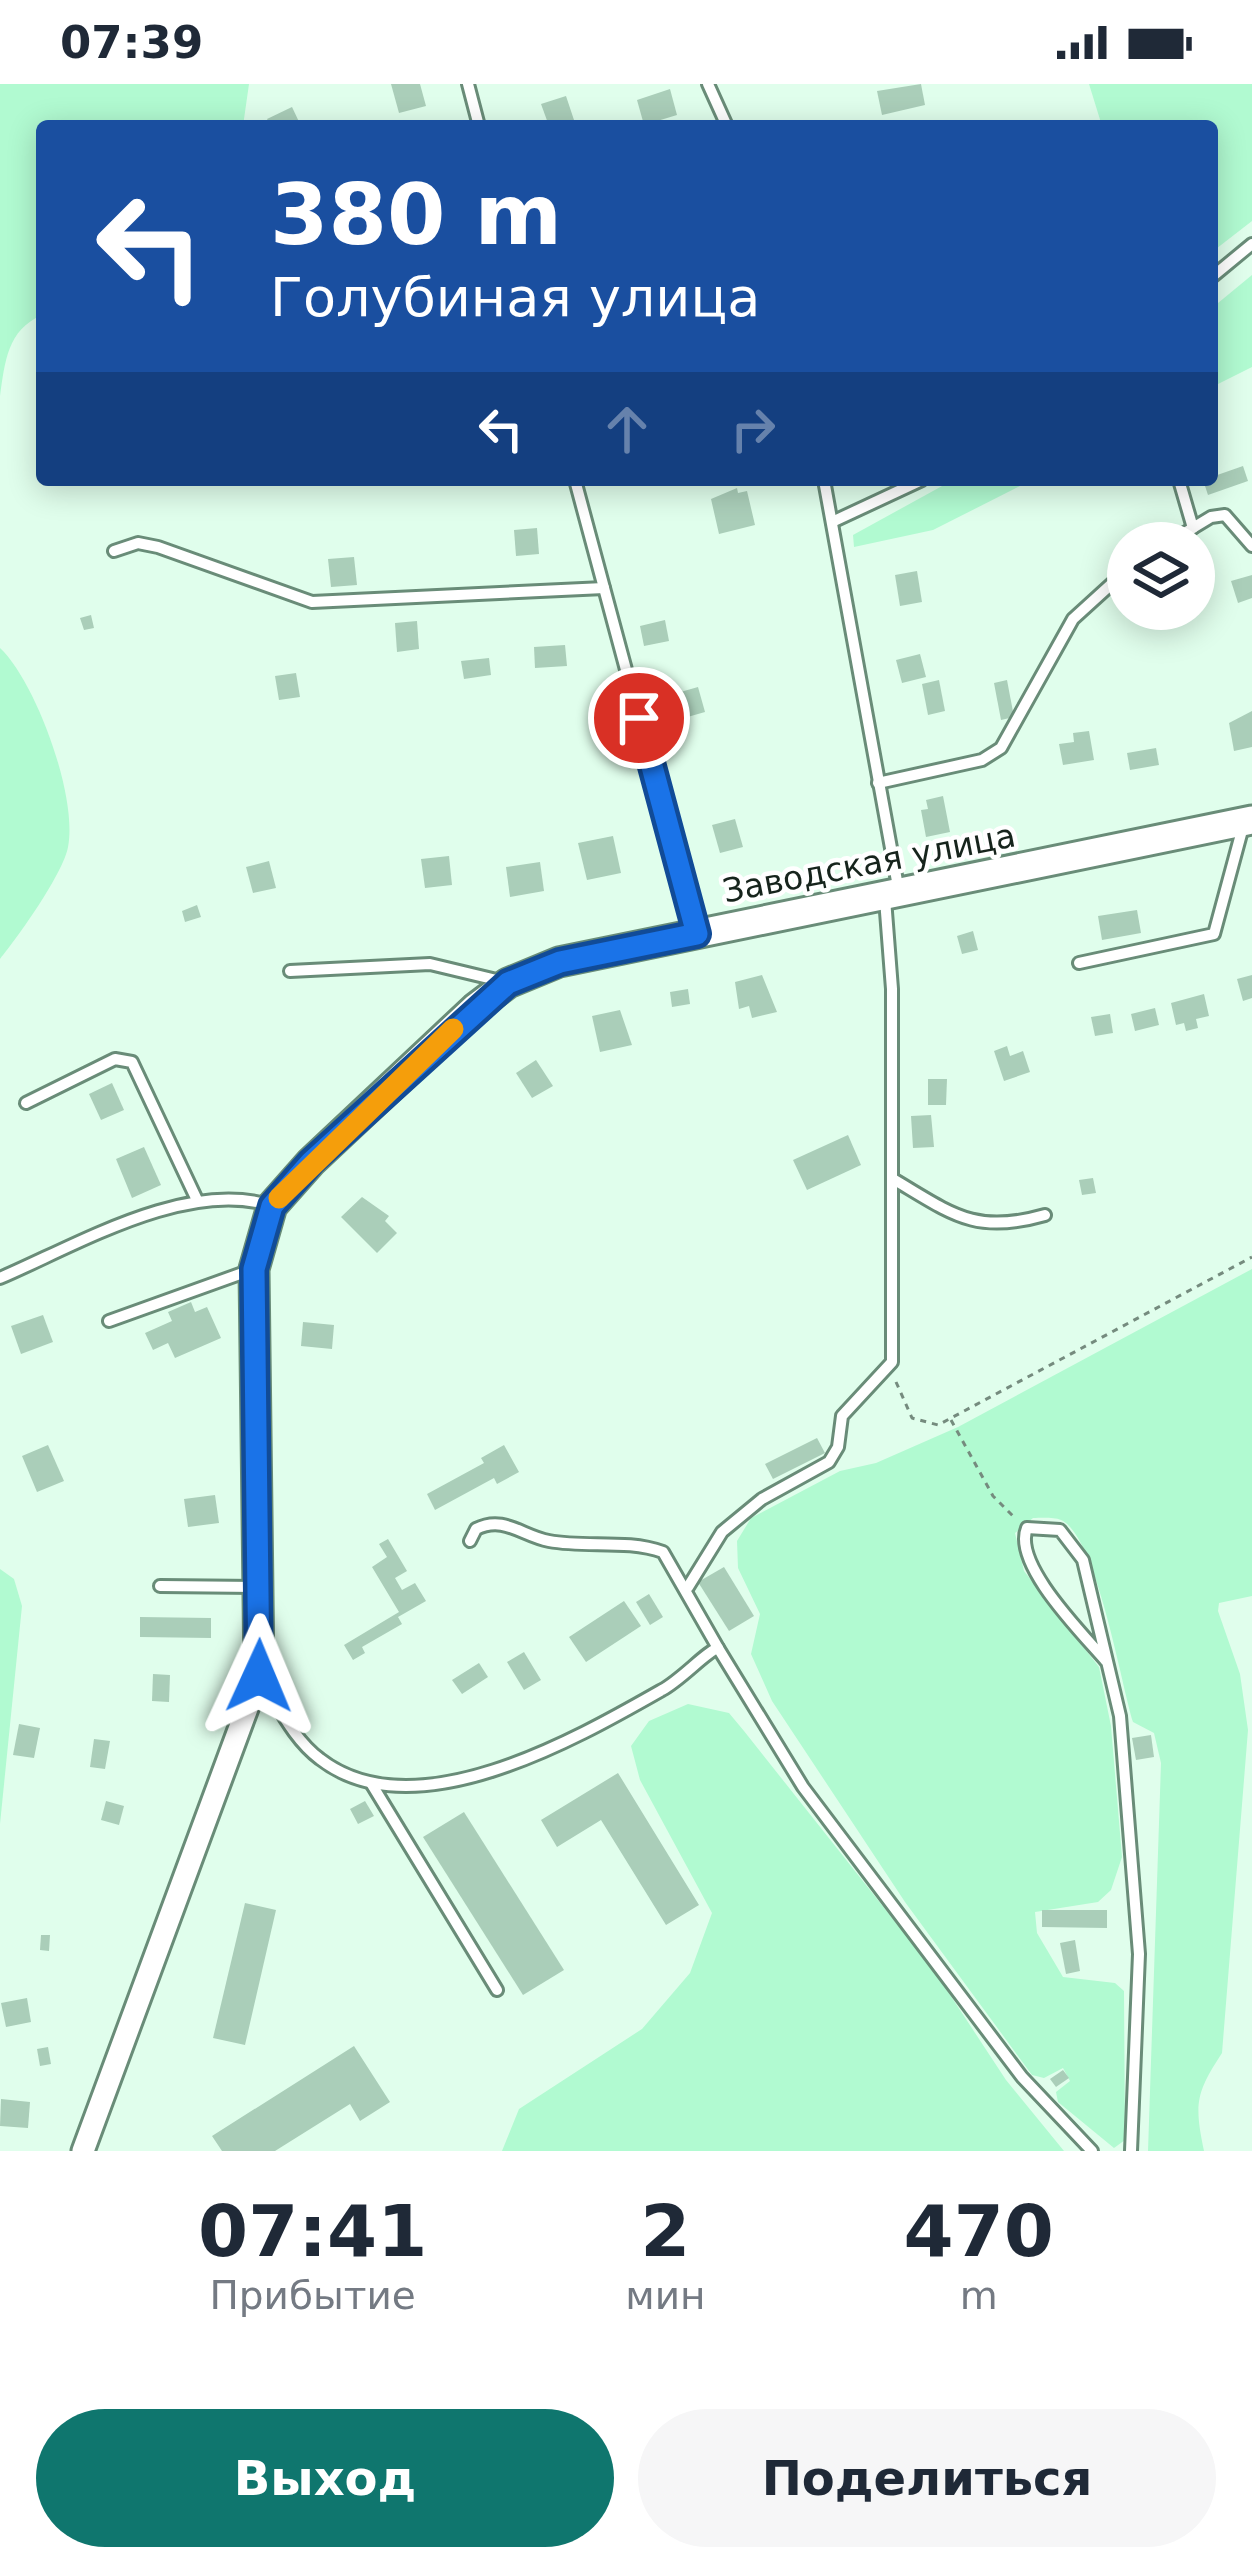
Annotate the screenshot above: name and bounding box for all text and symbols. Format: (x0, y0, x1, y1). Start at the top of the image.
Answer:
text: 07:39 (60, 16, 203, 69)
text: 380 m (270, 166, 562, 264)
icon: left (72, 168, 228, 324)
text: Голубиная улица (270, 266, 760, 329)
icon: left (468, 396, 534, 462)
icon: ahead (594, 396, 660, 462)
icon: right (720, 396, 786, 462)
map controls (1107, 522, 1215, 630)
button: layers (1107, 522, 1215, 630)
pin (588, 667, 690, 769)
icon: arrive (606, 685, 672, 751)
street label: Заводская улица (719, 816, 1019, 910)
position arrow (196, 1613, 322, 1739)
text: 07:41 (198, 2189, 427, 2273)
text: 2 (640, 2189, 690, 2273)
text: 470 (904, 2189, 1054, 2273)
text: Прибытие (209, 2273, 416, 2318)
text: мин (625, 2273, 706, 2318)
text: m (960, 2273, 998, 2318)
button: Выход (36, 2409, 614, 2547)
button: Поделиться (638, 2409, 1216, 2547)

